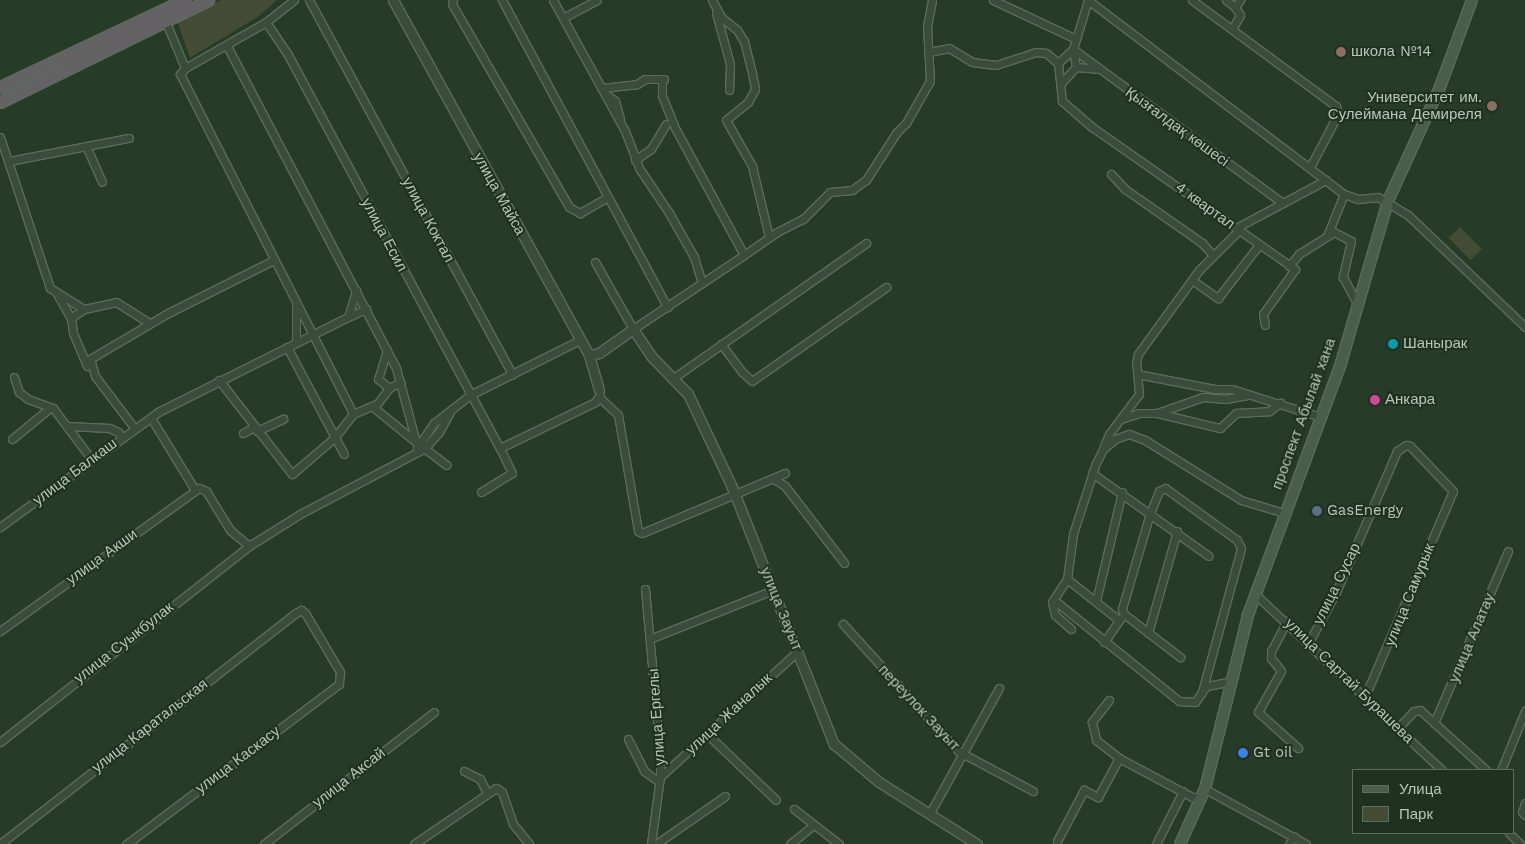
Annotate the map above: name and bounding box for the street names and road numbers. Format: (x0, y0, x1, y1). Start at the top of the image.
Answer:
street label: Қызғалдақ көшесі (1122, 83, 1232, 171)
street label: улица Майса (469, 150, 529, 238)
street label: улица Коктал (398, 174, 458, 266)
street label: 4 квартал (1172, 179, 1238, 233)
street label: улица Есил (357, 195, 411, 275)
street label: проспект Абылай хана (1268, 336, 1340, 492)
street label: улица Балкаш (29, 435, 121, 509)
street label: улица Акши (63, 525, 141, 589)
street label: улица Сусар (1309, 540, 1365, 628)
street label: улица Самурык (1381, 541, 1439, 649)
street label: улица Зауыт (756, 564, 806, 654)
street label: улица Алатау (1445, 591, 1499, 685)
street label: улица Суыкбулак (71, 599, 177, 687)
street label: улица Сартай Бурашева (1281, 615, 1417, 747)
street label: переулок Зауыт (874, 661, 964, 755)
street label: улица Ергелы (645, 668, 669, 766)
street label: улица Жаналык (682, 669, 776, 759)
street label: улица Каратальская (88, 675, 212, 777)
street label: улица Каскасу (192, 722, 284, 798)
street label: улица Аксай (309, 744, 389, 812)

